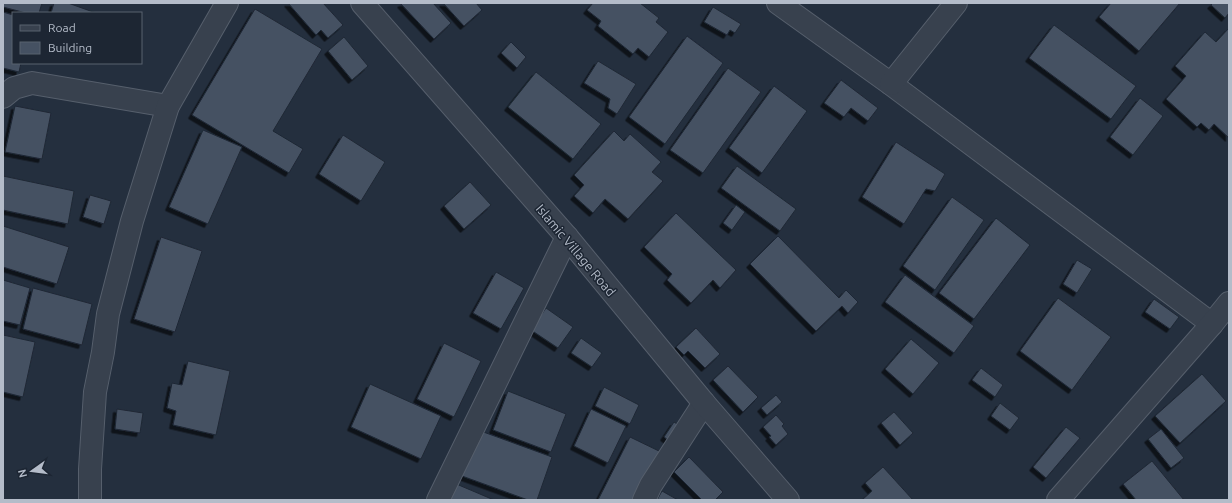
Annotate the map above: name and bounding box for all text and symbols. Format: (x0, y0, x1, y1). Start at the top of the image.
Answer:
legend (12, 12, 142, 64)
text: Road (48, 21, 76, 34)
text: Building (48, 41, 92, 54)
street label: Islamic Village Road (534, 201, 618, 299)
north arrow (12, 451, 52, 491)
text: N (15, 468, 29, 479)

